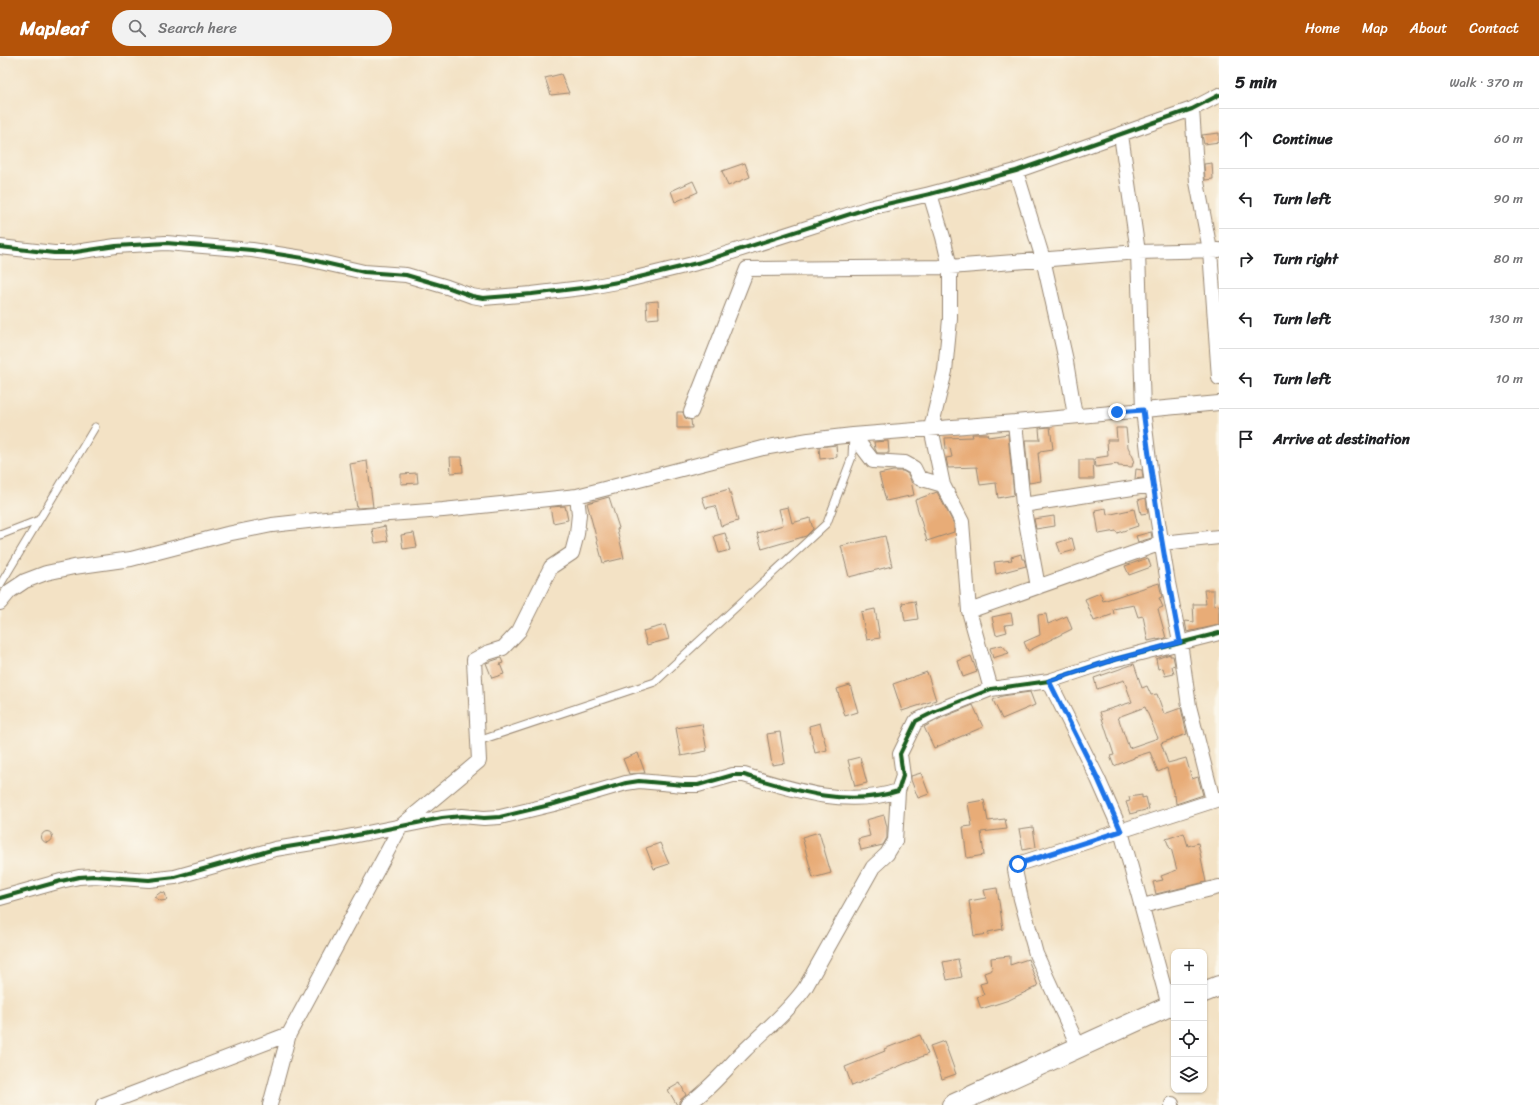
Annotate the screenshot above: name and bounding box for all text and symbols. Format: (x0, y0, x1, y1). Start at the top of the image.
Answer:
search box (112, 10, 392, 46)
text: Mapleaf (20, 12, 88, 45)
text: Search here (158, 15, 237, 41)
text: Home (1305, 16, 1340, 41)
text: Map (1362, 16, 1388, 41)
text: About (1410, 16, 1447, 41)
text: Contact (1469, 16, 1519, 41)
icon: search (126, 17, 148, 39)
text: 5 min (1235, 67, 1277, 97)
text: Walk · 370 m (1449, 71, 1523, 94)
text: Continue (1273, 126, 1333, 152)
text: 60 m (1494, 127, 1523, 150)
icon: ahead (1235, 128, 1257, 150)
text: Turn left (1273, 186, 1331, 212)
text: 90 m (1493, 187, 1523, 210)
icon: left (1235, 188, 1257, 210)
text: Turn right (1273, 246, 1338, 272)
text: 80 m (1494, 247, 1523, 270)
icon: right (1235, 248, 1257, 270)
text: Turn left (1273, 306, 1331, 332)
text: 130 m (1489, 307, 1523, 330)
icon: left (1235, 308, 1257, 330)
text: Turn left (1273, 366, 1331, 392)
text: 10 m (1496, 367, 1523, 390)
icon: left (1235, 368, 1257, 390)
route end (1108, 403, 1126, 421)
text: Arrive at destination (1273, 426, 1410, 452)
icon: arrive (1235, 428, 1257, 450)
route start (1009, 855, 1027, 873)
map controls (1171, 949, 1207, 1093)
button: + (1171, 949, 1207, 985)
button: − (1171, 985, 1207, 1021)
button: locate (1171, 1021, 1207, 1057)
button: layers (1171, 1057, 1207, 1093)

